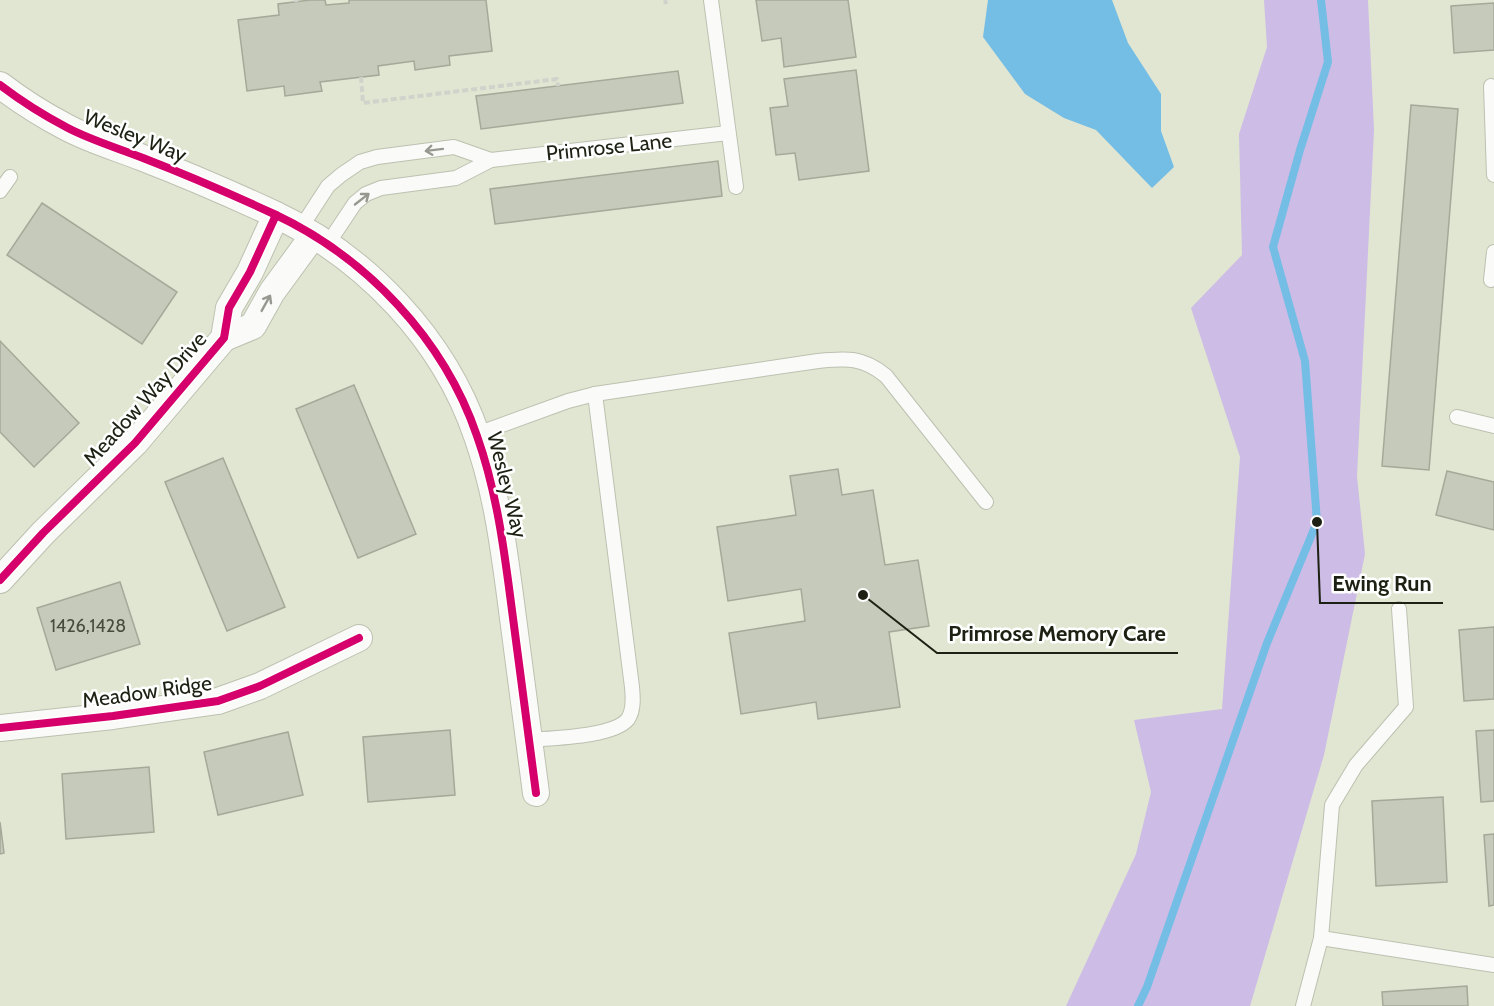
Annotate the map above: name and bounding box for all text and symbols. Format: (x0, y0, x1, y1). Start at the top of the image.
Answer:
street label: Wesley Way (80, 104, 191, 168)
street label: Primrose Lane (545, 127, 673, 166)
one-way arrow (425, 145, 445, 156)
one-way arrow (354, 192, 370, 205)
one-way arrow (261, 295, 273, 312)
street label: Meadow Way Drive (78, 326, 212, 471)
street label: Wesley Way (482, 429, 533, 541)
callout: Ewing Run (1320, 563, 1443, 603)
text: Ewing Run (1332, 570, 1432, 597)
callout: Primrose Memory Care (937, 613, 1178, 653)
house number: 1426,1428 (50, 615, 126, 637)
text: Primrose Memory Care (948, 620, 1166, 647)
street label: Meadow Ridge (81, 670, 214, 713)

